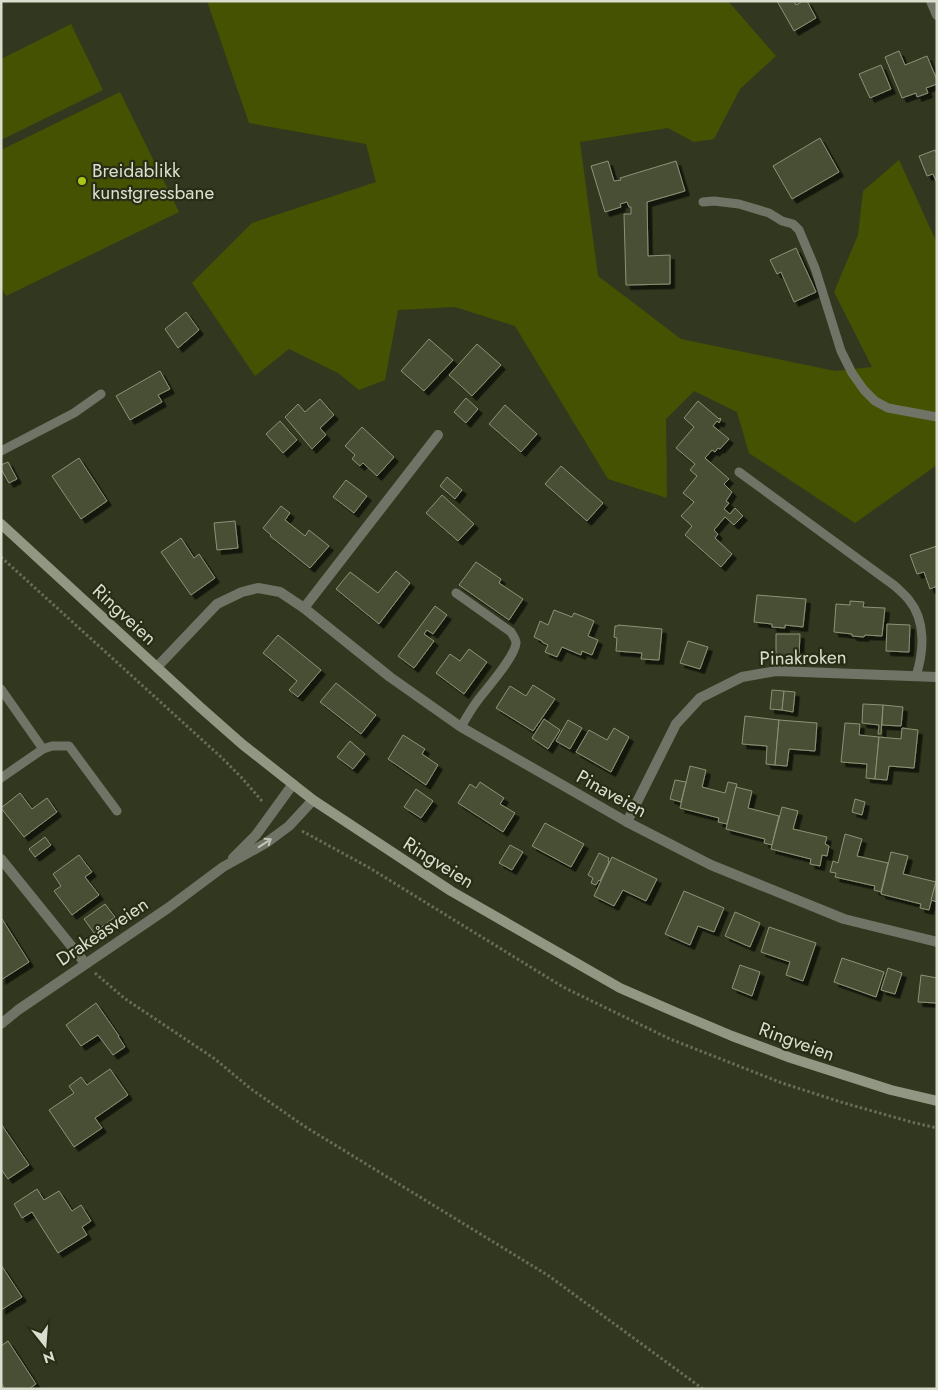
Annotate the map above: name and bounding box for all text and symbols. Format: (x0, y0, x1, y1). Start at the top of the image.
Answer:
place label: Breidablikk kunstgressbane (92, 157, 214, 206)
marker: Breidablikk kunstgressbane (76, 175, 88, 187)
street label: Ringveien (87, 578, 163, 651)
street label: Pinakroken (759, 643, 847, 672)
street label: Pinaveien (572, 763, 652, 824)
street label: Ringveien (398, 830, 479, 895)
one-way arrow (258, 837, 272, 847)
street label: Drakeåsveien (51, 891, 154, 972)
street label: Ringveien (755, 1015, 839, 1068)
north arrow (20, 1320, 70, 1370)
text: N (41, 1346, 57, 1369)

